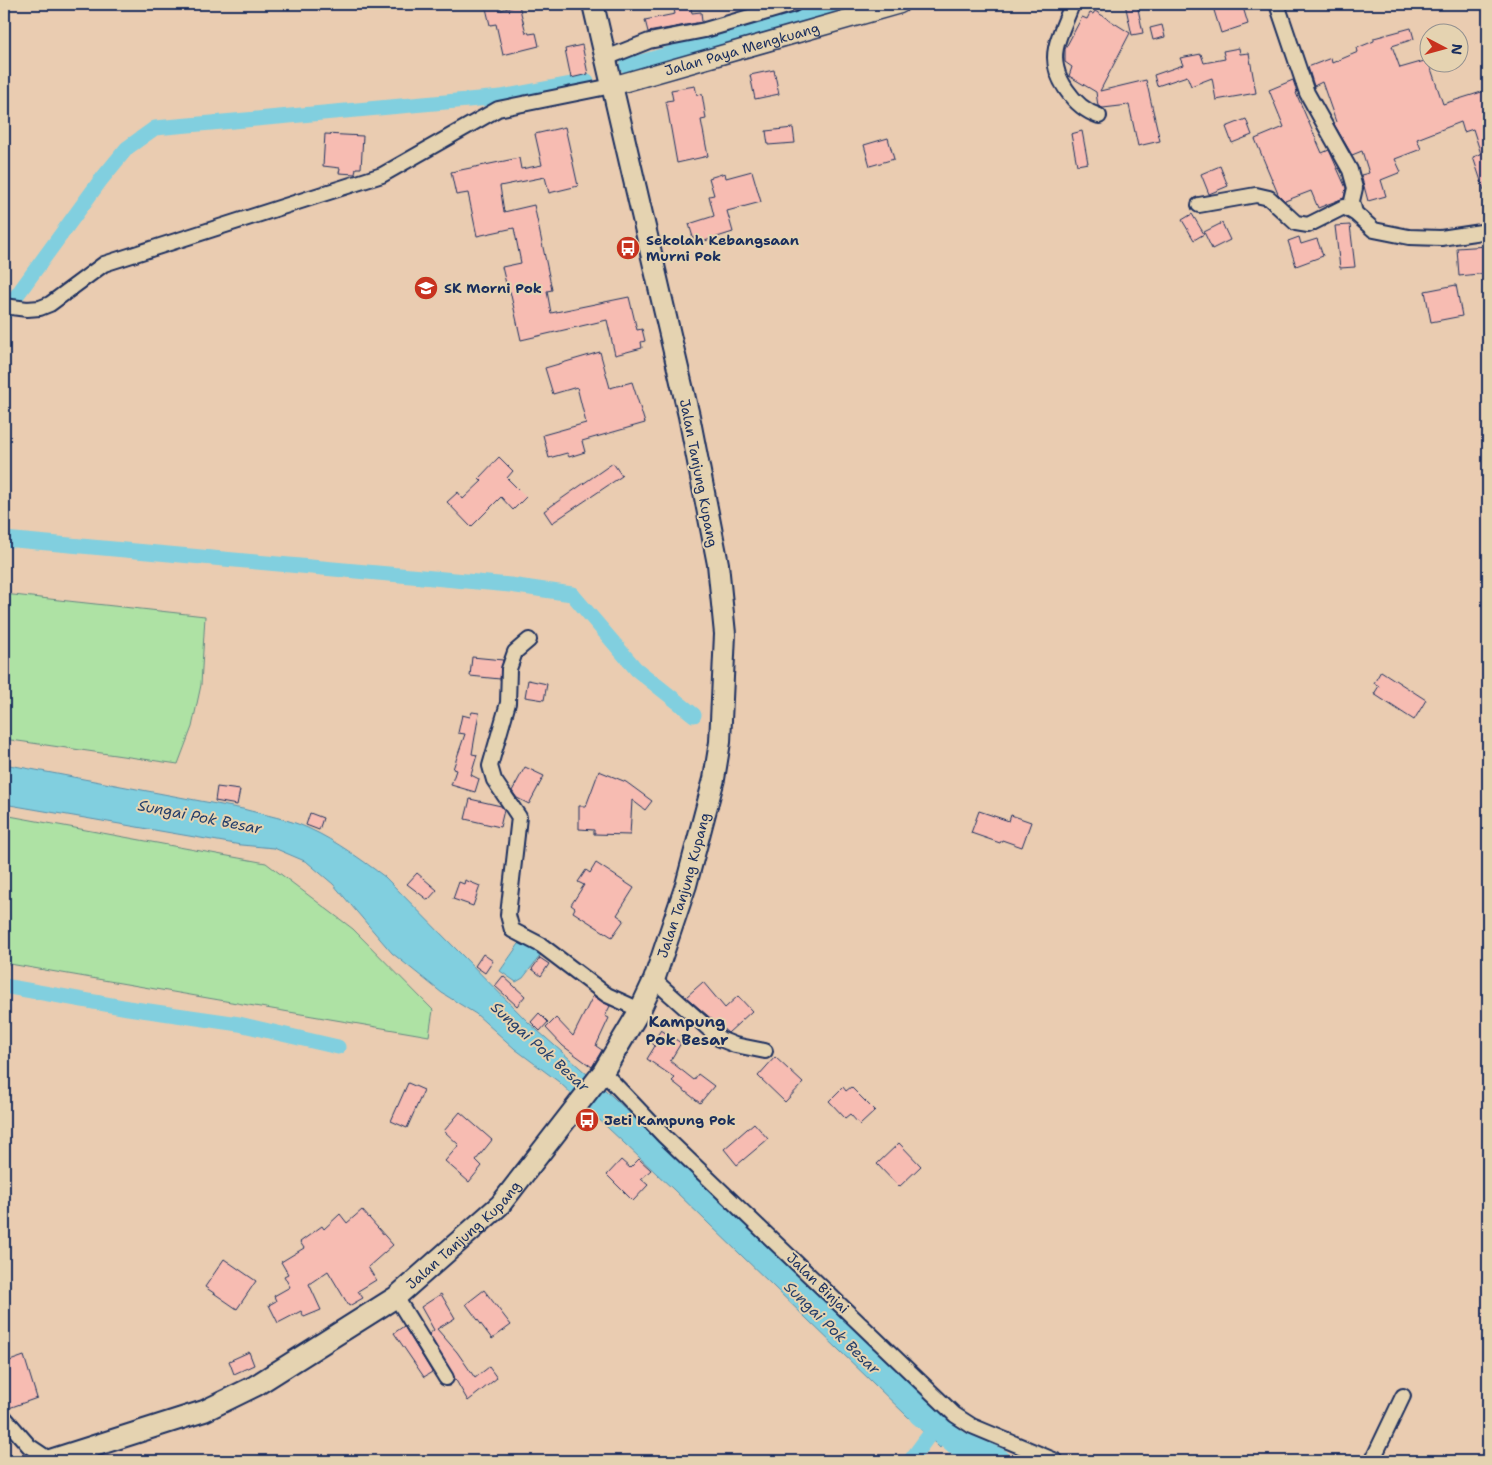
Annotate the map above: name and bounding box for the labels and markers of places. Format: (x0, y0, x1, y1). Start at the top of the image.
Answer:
place label: Sekolah Kebangsaan Murni Pok (646, 231, 799, 265)
bus stop icon: Sekolah Kebangsaan Murni Pok (615, 235, 641, 261)
school or university icon: SK Morni Pok (413, 275, 439, 301)
place label: SK Morni Pok (444, 279, 542, 297)
bus stop icon: Jeti Kampung Pok (574, 1107, 600, 1133)
place label: Jeti Kampung Pok (604, 1111, 736, 1129)

